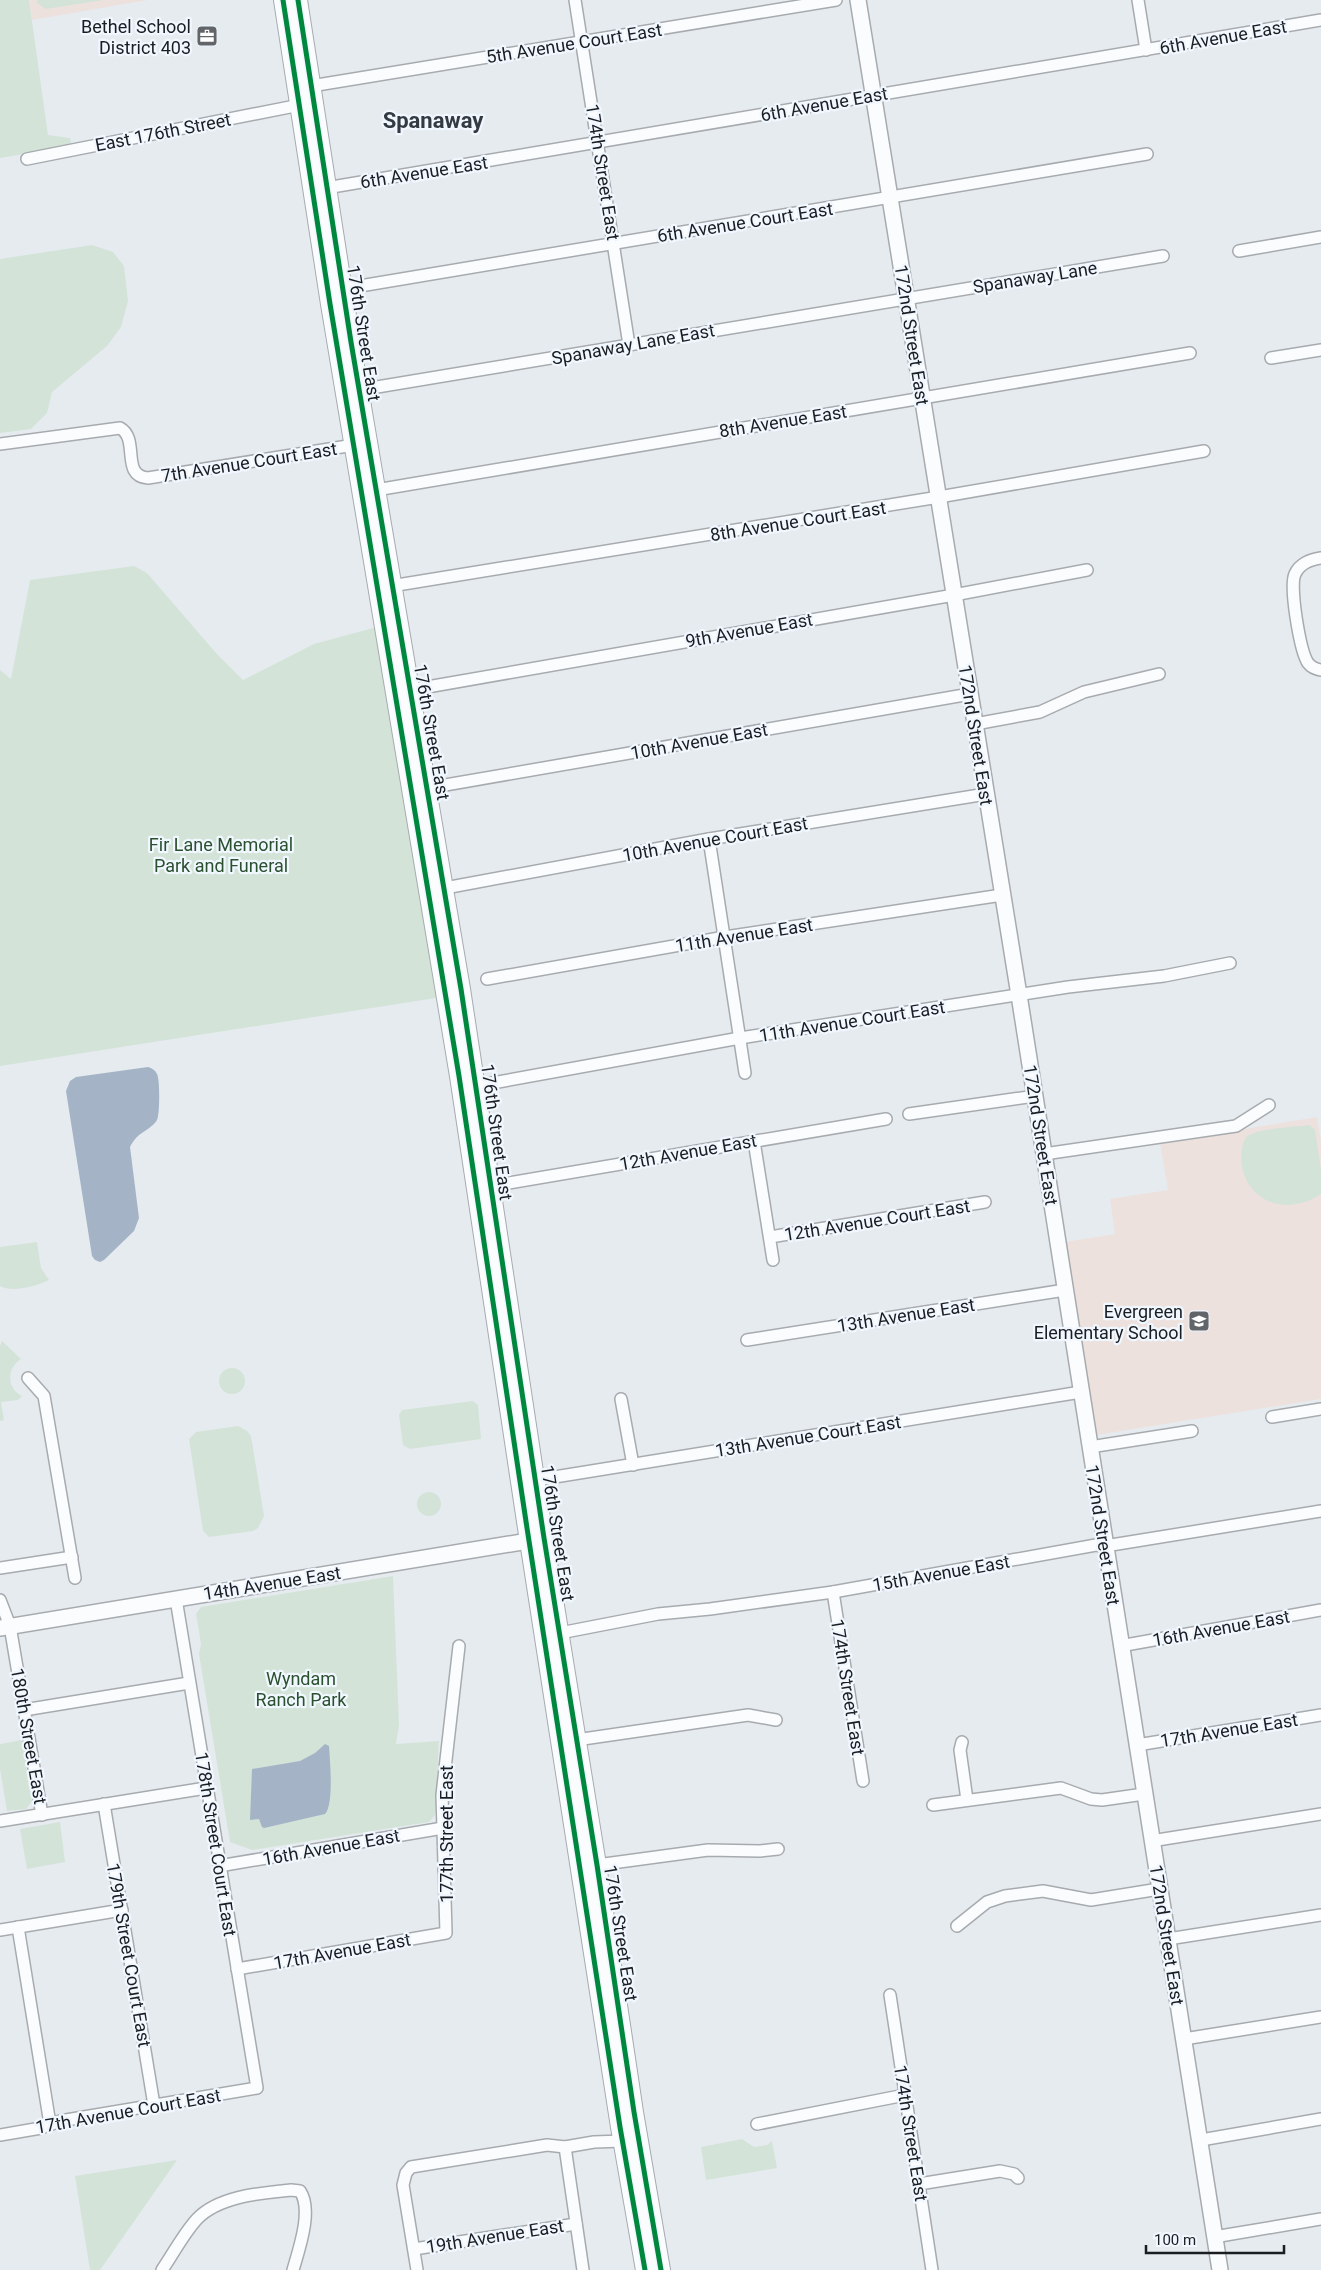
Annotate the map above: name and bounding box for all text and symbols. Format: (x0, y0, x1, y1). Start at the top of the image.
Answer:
street label: 6th Avenue East (1158, 15, 1288, 59)
place label: Bethel School District 403 (81, 16, 191, 58)
street label: 5th Avenue Court East (485, 19, 664, 67)
office icon: Bethel School District 403 (195, 24, 219, 48)
street label: 6th Avenue East (759, 82, 889, 126)
street label: 174th Street East (582, 102, 624, 242)
district label: Spanaway (383, 108, 484, 133)
street label: East 176th Street (93, 109, 233, 155)
street label: 6th Avenue East (359, 152, 489, 192)
street label: 6th Avenue Court East (656, 198, 835, 246)
street label: Spanaway Lane (971, 257, 1099, 297)
street label: 176th Street East (343, 263, 385, 403)
street label: 172nd Street East (891, 263, 933, 407)
street label: Spanaway Lane East (550, 319, 716, 369)
street label: 8th Avenue East (718, 401, 848, 441)
street label: 7th Avenue Court East (160, 438, 339, 486)
street label: 8th Avenue Court East (709, 497, 888, 545)
street label: 9th Avenue East (684, 608, 814, 652)
street label: 176th Street East (410, 662, 454, 802)
street label: 172nd Street East (955, 663, 997, 807)
street label: 10th Avenue East (629, 719, 769, 763)
street label: 10th Avenue Court East (621, 812, 809, 866)
park label: Fir Lane Memorial Park and Funeral (149, 834, 293, 876)
street label: 11th Avenue East (674, 914, 814, 956)
street label: 11th Avenue Court East (758, 996, 947, 1046)
street label: 176th Street East (477, 1062, 517, 1202)
street label: 172nd Street East (1020, 1063, 1062, 1207)
street label: 12th Avenue East (618, 1130, 758, 1174)
street label: 12th Avenue Court East (783, 1195, 972, 1245)
street label: 13th Avenue East (836, 1294, 976, 1336)
place label: Evergreen Elementary School (1034, 1301, 1183, 1343)
school or university icon: Evergreen Elementary School (1187, 1309, 1211, 1333)
street label: 13th Avenue Court East (714, 1411, 903, 1461)
street label: 176th Street East (537, 1463, 579, 1603)
street label: 172nd Street East (1082, 1463, 1124, 1607)
street label: 15th Avenue East (871, 1551, 1011, 1595)
street label: 14th Avenue East (202, 1562, 342, 1604)
street label: 16th Avenue East (1151, 1606, 1291, 1650)
street label: 174th Street East (827, 1617, 869, 1757)
street label: 180th Street East (7, 1666, 51, 1806)
park label: Wyndam Ranch Park (256, 1668, 347, 1710)
street label: 17th Avenue East (1159, 1709, 1299, 1751)
street label: 178th Street Court East (191, 1750, 241, 1938)
street label: 177th Street East (436, 1765, 457, 1903)
street label: 16th Avenue East (261, 1825, 401, 1869)
street label: 179th Street Court East (102, 1861, 156, 2049)
street label: 176th Street East (600, 1863, 642, 2003)
street label: 172nd Street East (1146, 1863, 1188, 2007)
street label: 17th Avenue East (272, 1929, 412, 1973)
street label: 174th Street East (890, 2063, 932, 2203)
street label: 17th Avenue Court East (34, 2084, 222, 2138)
street label: 19th Avenue East (425, 2215, 565, 2257)
scale bar (1146, 2222, 1284, 2254)
text: 100 m (1154, 2231, 1196, 2249)

